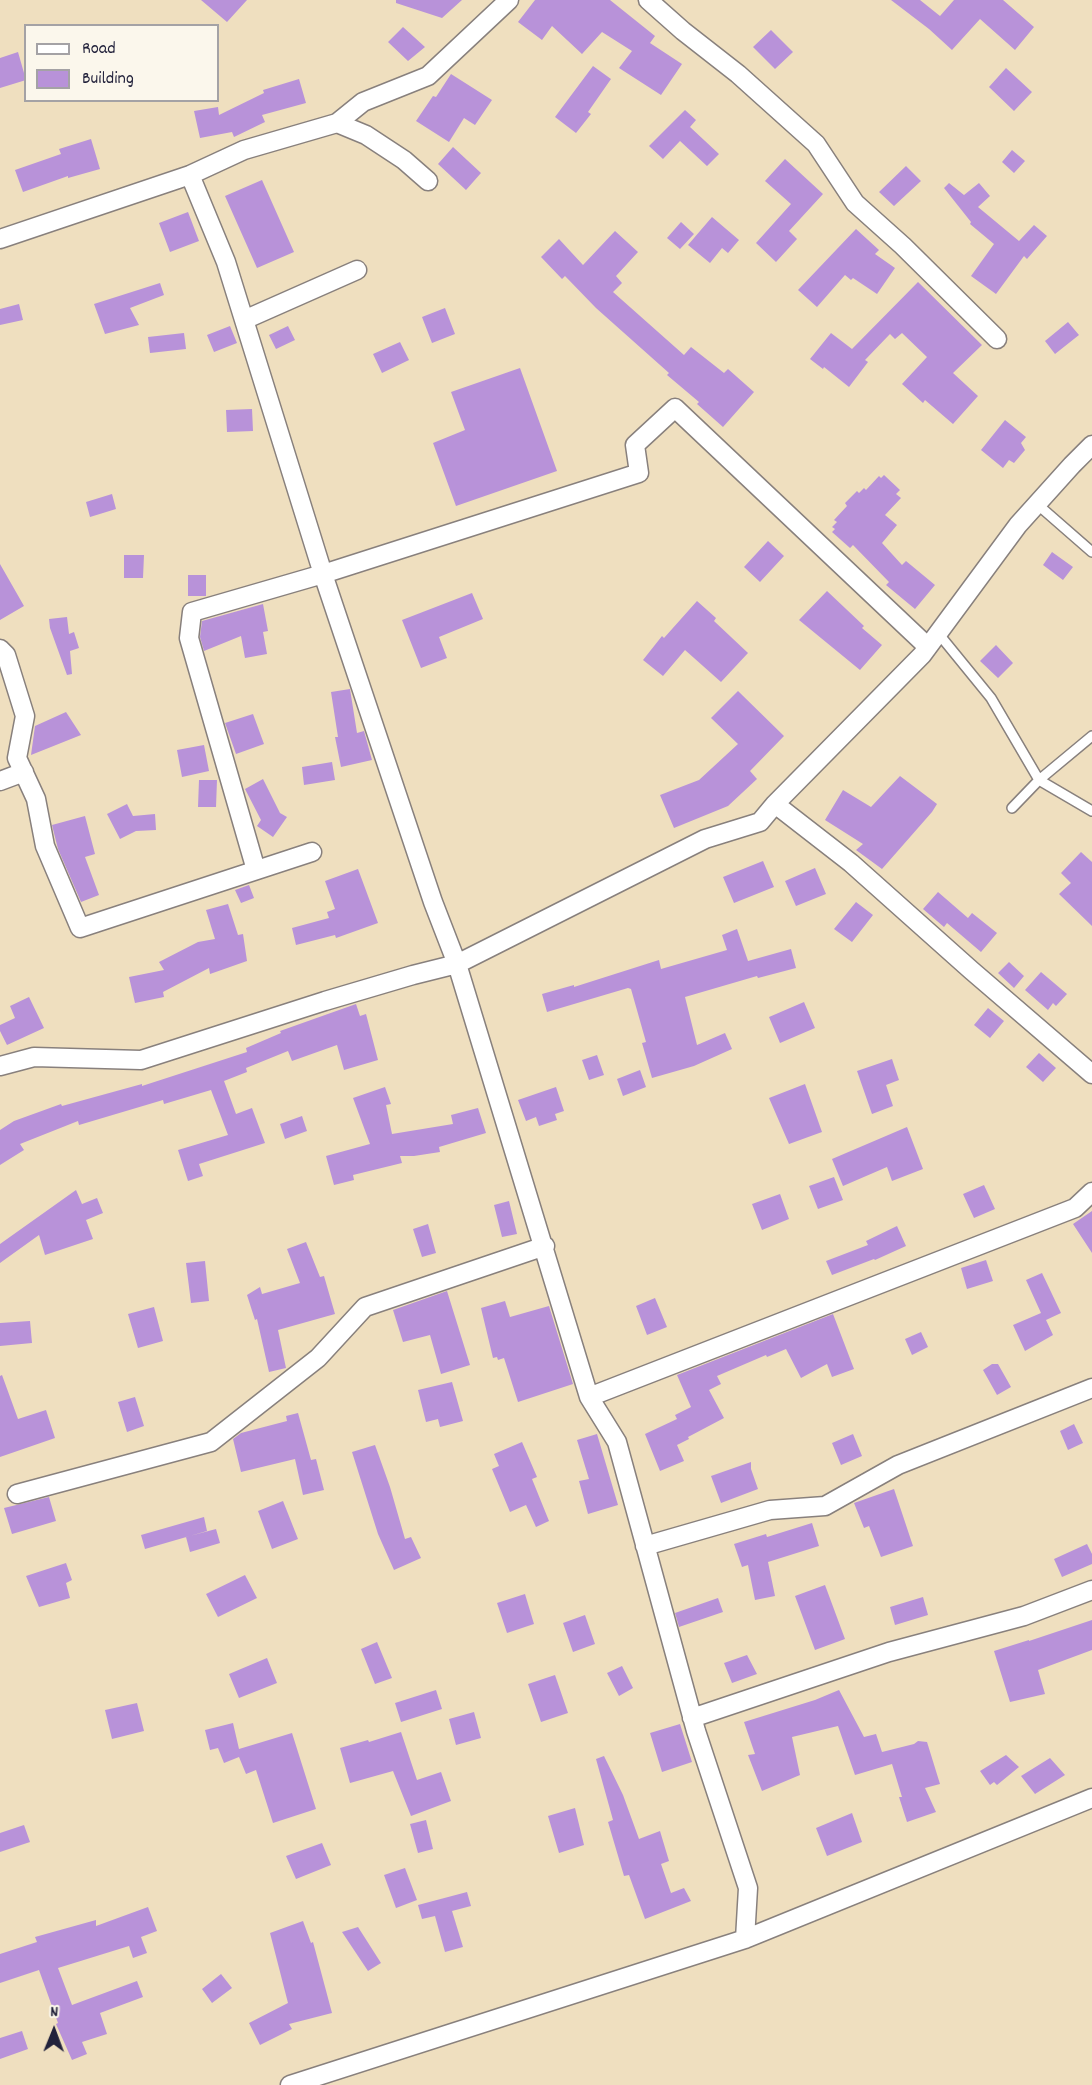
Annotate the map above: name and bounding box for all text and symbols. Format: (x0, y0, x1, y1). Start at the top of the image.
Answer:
legend (24, 24, 219, 102)
text: Road (82, 37, 116, 62)
text: Building (82, 67, 134, 92)
north arrow (24, 2001, 84, 2061)
text: N (50, 2001, 58, 2024)

